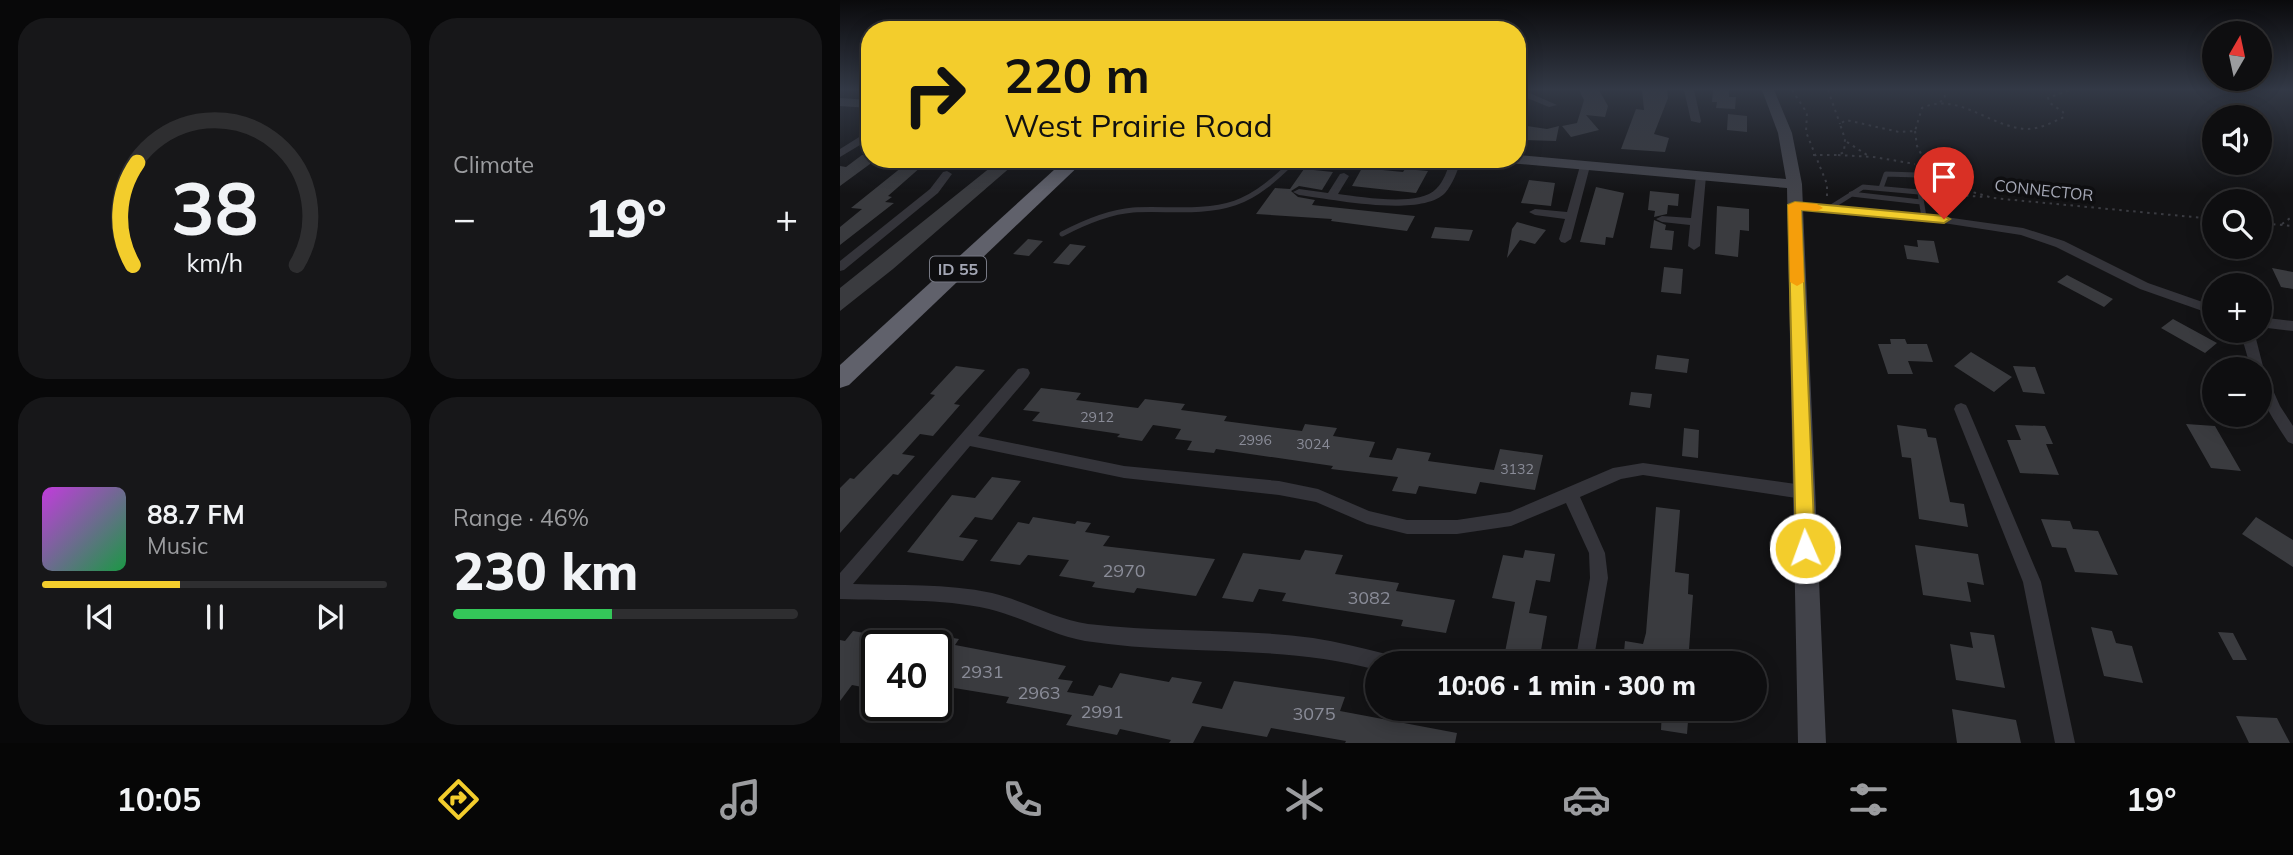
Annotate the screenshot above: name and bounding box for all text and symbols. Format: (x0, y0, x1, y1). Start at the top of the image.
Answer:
north arrow (2202, 21, 2272, 91)
map controls (2202, 21, 2272, 427)
text: 220 m (1004, 44, 1150, 105)
icon: right (889, 49, 980, 140)
text: West Prairie Road (1004, 105, 1273, 145)
button: sound (2202, 105, 2272, 175)
pin (1914, 147, 1974, 219)
text: Climate (453, 150, 534, 179)
icon: arrive (1925, 158, 1963, 196)
text: 38 (171, 162, 258, 253)
street label: CONNECTOR (1994, 175, 2094, 205)
text: 19° (584, 185, 667, 250)
button: search (2202, 189, 2272, 259)
text: − (453, 194, 476, 242)
text: + (775, 194, 798, 242)
text: km/h (186, 246, 243, 277)
road number: ID 55 (930, 256, 986, 282)
button: + (2202, 273, 2272, 343)
button: − (2202, 357, 2272, 427)
house number: 2912 (1080, 408, 1114, 426)
house number: 2996 (1238, 431, 1272, 449)
house number: 3024 (1296, 435, 1330, 453)
house number: 3132 (1500, 460, 1534, 478)
text: 88.7 FM (147, 498, 245, 531)
text: Range · 46% (453, 503, 589, 532)
position arrow (1768, 511, 1842, 585)
text: Music (147, 531, 208, 560)
text: 230 km (453, 538, 638, 603)
house number: 2970 (1102, 559, 1146, 582)
house number: 3082 (1347, 586, 1391, 609)
icon: previous (81, 598, 119, 636)
icon: pause (196, 598, 234, 636)
icon: next (311, 598, 349, 636)
speed limit sign: 40 (861, 630, 952, 721)
house number: 2931 (960, 660, 1004, 683)
text: 10:06 · 1 min · 300 m (1436, 669, 1696, 702)
house number: 2963 (1017, 681, 1061, 704)
house number: 2991 (1080, 700, 1124, 723)
house number: 3075 (1292, 702, 1336, 725)
icon: directions (434, 775, 483, 824)
icon: music (716, 775, 765, 824)
icon: phone (998, 775, 1047, 824)
icon: climate (1280, 775, 1329, 824)
icon: car (1562, 775, 1611, 824)
icon: filters (1844, 775, 1893, 824)
text: 10:05 (116, 779, 201, 819)
text: 19° (2126, 779, 2176, 819)

